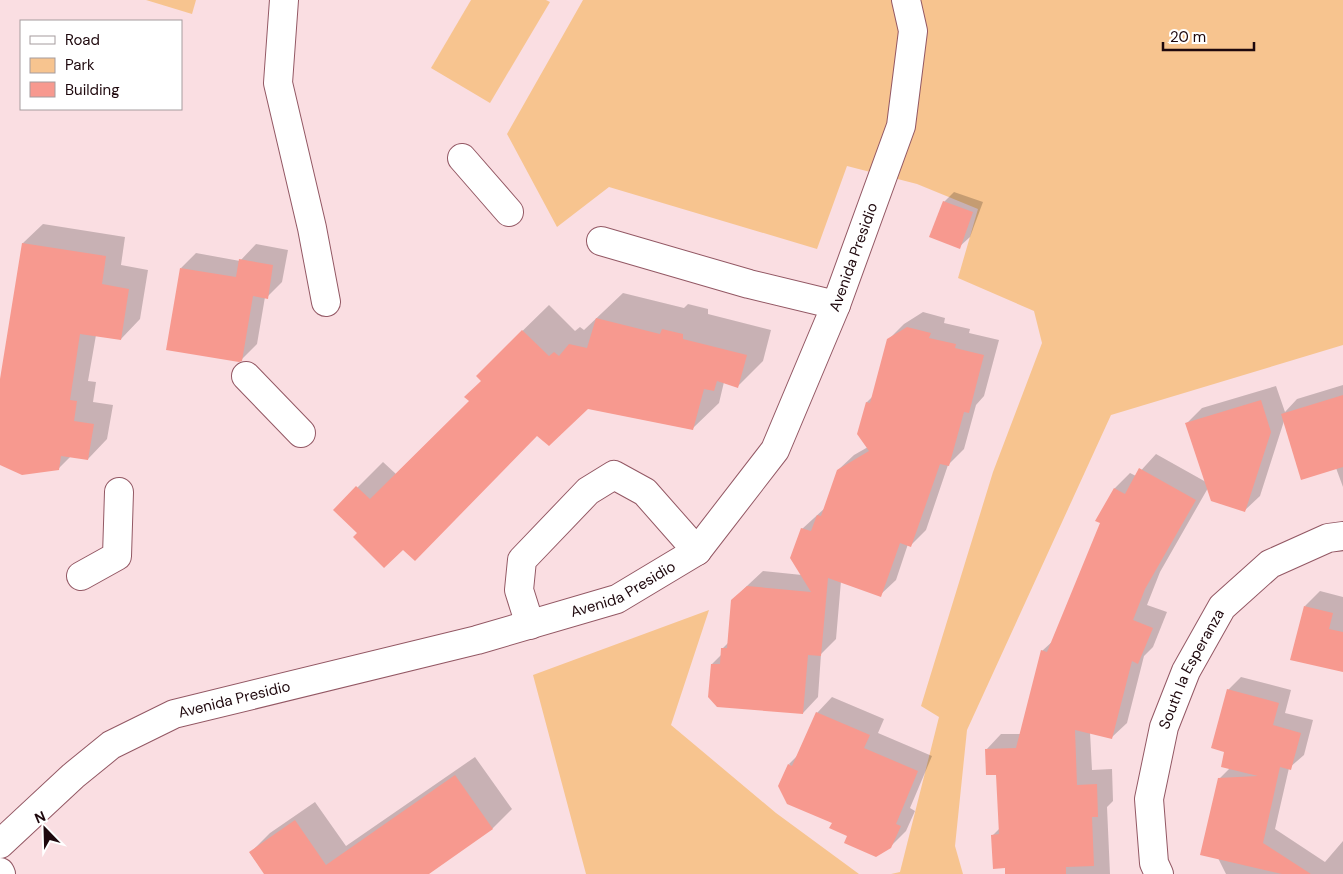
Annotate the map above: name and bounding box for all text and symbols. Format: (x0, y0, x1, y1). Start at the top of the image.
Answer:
legend (20, 20, 182, 110)
scale bar (1163, 20, 1254, 52)
text: 20 m (1170, 27, 1206, 47)
text: Road (65, 30, 100, 50)
text: Park (65, 55, 95, 75)
text: Building (65, 80, 120, 100)
street label: Avenida Presidio (824, 200, 882, 315)
street label: Avenida Presidio (568, 556, 679, 622)
street label: South la Esperanza (1154, 605, 1229, 732)
street label: Avenida Presidio (176, 676, 292, 723)
north arrow (20, 804, 70, 854)
text: N (32, 807, 48, 827)

